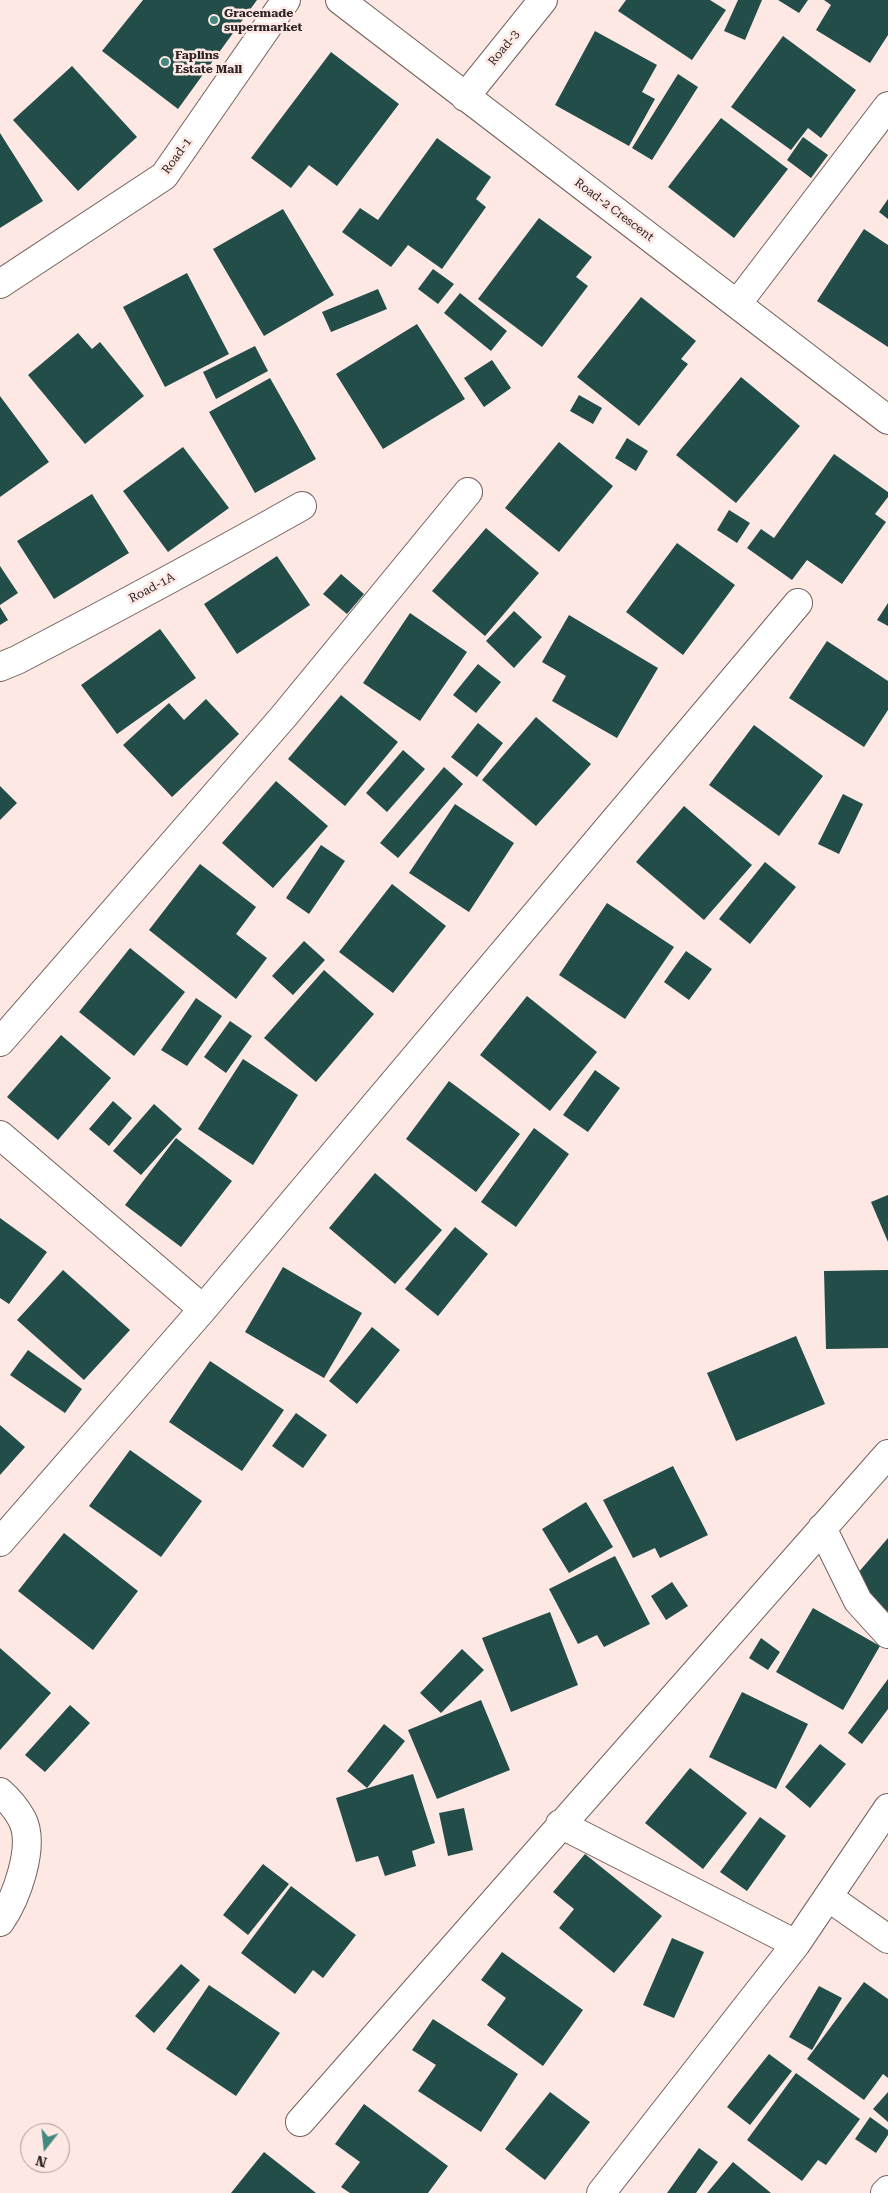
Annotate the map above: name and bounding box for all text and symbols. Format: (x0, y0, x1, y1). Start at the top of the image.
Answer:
place label: Gracemade supermarket (224, 6, 302, 34)
marker: Gracemade supermarket (208, 14, 220, 26)
street label: Road-3 (485, 27, 523, 69)
place label: Faplins Estate Mall (175, 48, 242, 76)
marker: Faplins Estate Mall (159, 56, 171, 68)
street label: Road-1 (159, 135, 195, 177)
street label: Road-2 Crescent (571, 175, 657, 245)
street label: Road-1A (127, 570, 177, 606)
north arrow (20, 2123, 70, 2173)
text: N (34, 2152, 49, 2171)

